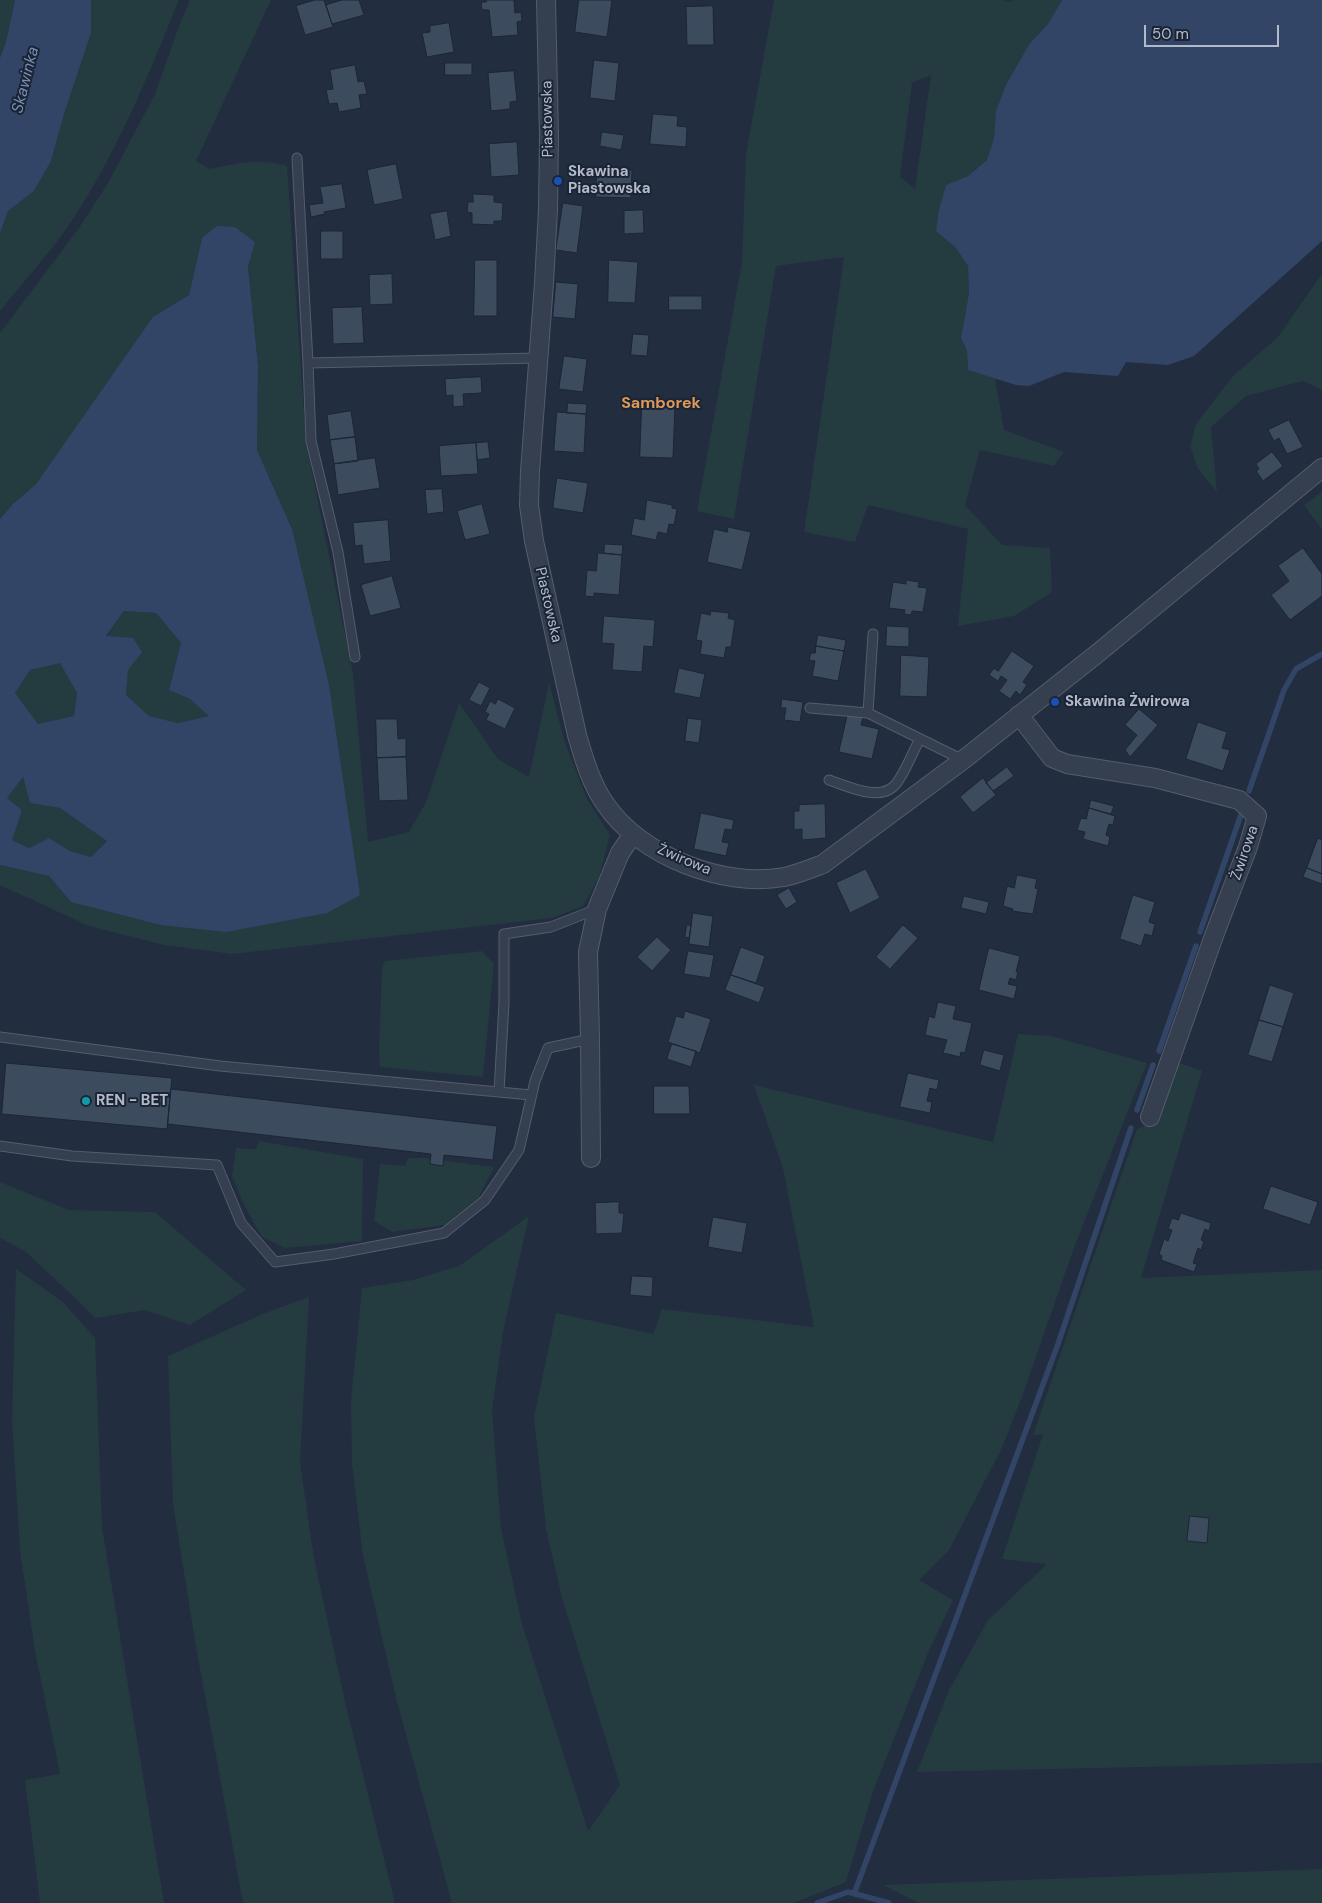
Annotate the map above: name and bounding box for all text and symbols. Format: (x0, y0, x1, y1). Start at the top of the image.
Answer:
scale bar (1147, 15, 1282, 47)
text: 50 m (1152, 24, 1189, 44)
water label: Skawinka (8, 45, 44, 115)
street label: Piastowska (538, 81, 558, 157)
place label: Skawina Piastowska (568, 163, 651, 198)
marker: Skawina Piastowska (552, 175, 564, 187)
district label: Samborek (621, 394, 701, 414)
street label: Piastowska (531, 566, 565, 644)
place label: Skawina Żwirowa (1065, 693, 1190, 711)
marker: Skawina Żwirowa (1049, 696, 1061, 708)
street label: Żwirowa (1227, 823, 1263, 883)
street label: Żwirowa (655, 841, 713, 879)
place label: REN - BET (96, 1092, 168, 1110)
marker: REN - BET (80, 1095, 92, 1107)

